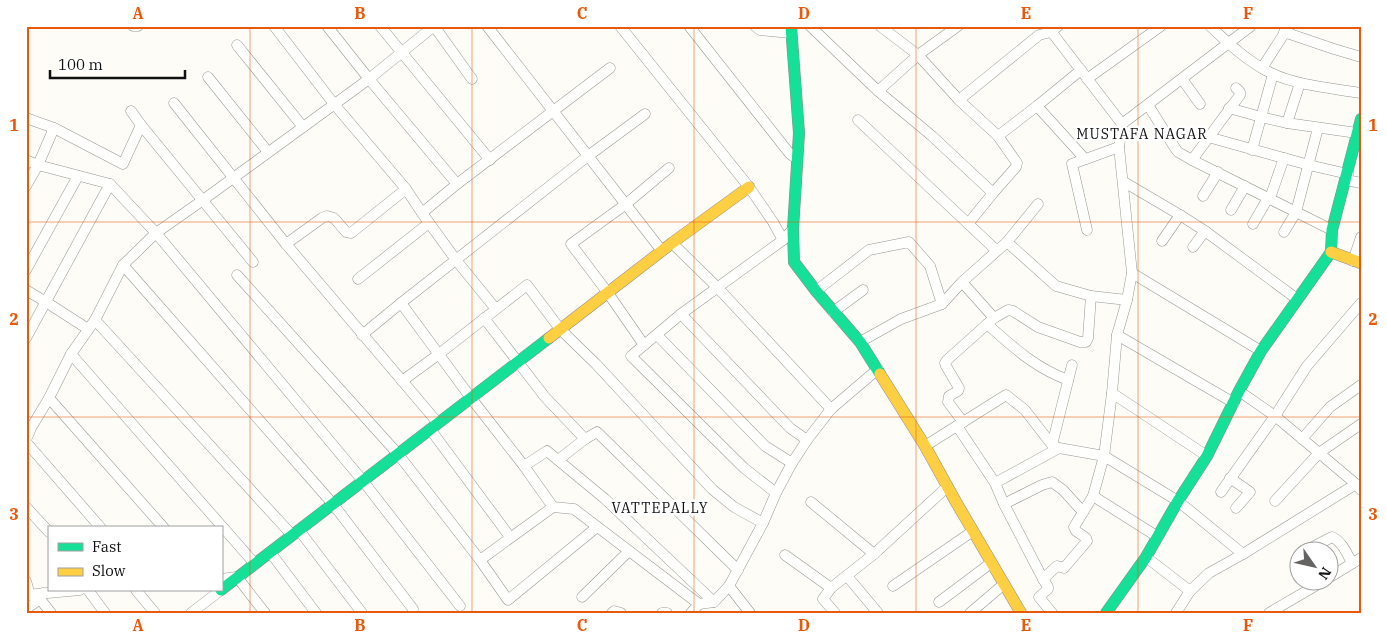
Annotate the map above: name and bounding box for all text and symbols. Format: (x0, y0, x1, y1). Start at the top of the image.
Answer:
text: A (132, 3, 144, 23)
text: B (354, 3, 366, 23)
text: C (577, 3, 587, 23)
text: D (798, 3, 810, 23)
text: E (1021, 3, 1031, 23)
text: F (1243, 3, 1253, 23)
scale bar (50, 48, 185, 80)
text: 100 m (58, 55, 103, 74)
text: 1 (9, 115, 19, 135)
text: 1 (1368, 115, 1378, 135)
district label: MUSTAFA NAGAR (1076, 125, 1208, 143)
text: 2 (9, 309, 19, 329)
text: 2 (1368, 309, 1378, 329)
district label: VATTEPALLY (611, 499, 709, 517)
text: 3 (9, 504, 19, 524)
text: 3 (1368, 504, 1378, 524)
legend (48, 526, 222, 592)
text: Fast (92, 537, 122, 556)
north arrow (1290, 542, 1340, 592)
text: Slow (92, 561, 126, 580)
text: N (1314, 564, 1335, 583)
text: A (132, 615, 144, 635)
text: B (354, 615, 366, 635)
text: C (577, 615, 587, 635)
text: D (798, 615, 810, 635)
text: E (1021, 615, 1031, 635)
text: F (1243, 615, 1253, 635)

